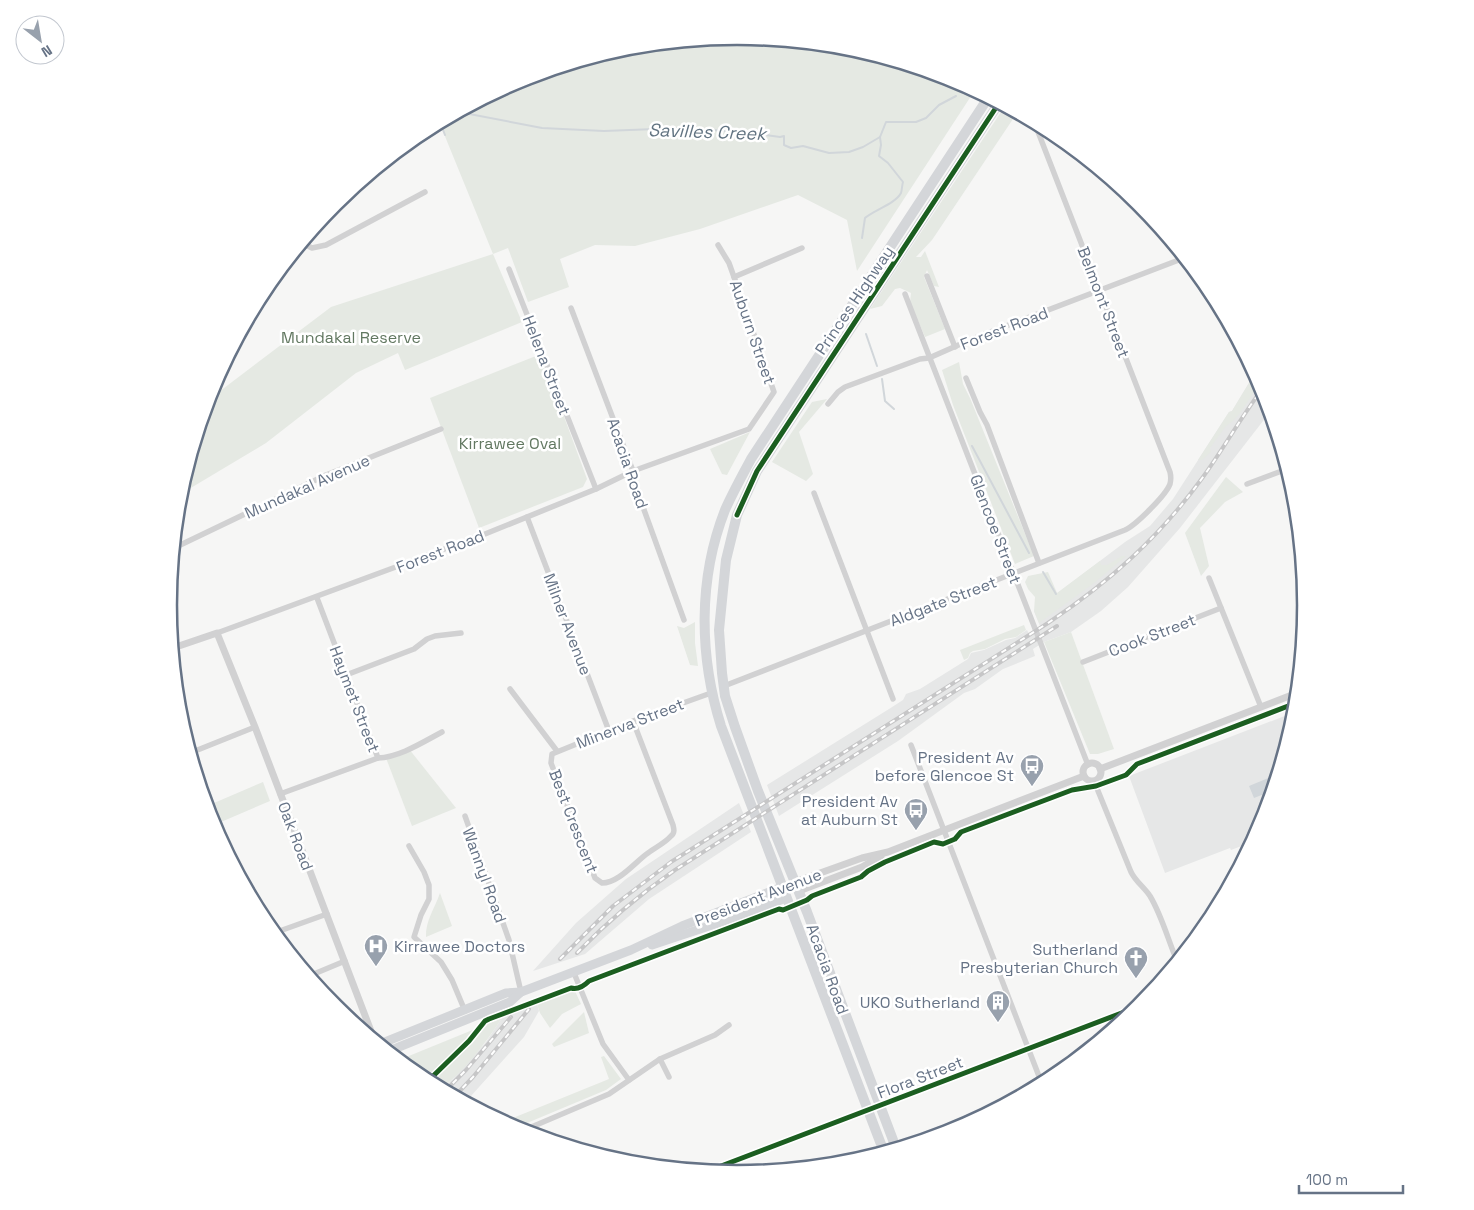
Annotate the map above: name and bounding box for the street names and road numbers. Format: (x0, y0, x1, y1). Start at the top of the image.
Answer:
street label: Princes Highway (810, 242, 899, 359)
street label: Belmont Street (1073, 244, 1134, 361)
street label: Auburn Street (725, 277, 780, 387)
street label: Forest Road (957, 302, 1051, 355)
street label: Helena Street (518, 312, 575, 418)
street label: Acacia Road (602, 415, 653, 511)
street label: Mundakal Avenue (241, 449, 373, 523)
street label: Glencoe Street (965, 471, 1026, 587)
street label: Forest Road (393, 525, 487, 578)
street label: Milner Avenue (538, 570, 597, 678)
street label: Aldgate Street (887, 571, 1000, 631)
street label: Cook Street (1106, 609, 1199, 662)
street label: Haymet Street (325, 643, 385, 755)
street label: Minerva Street (573, 693, 687, 754)
street label: Best Crescent (544, 766, 603, 876)
street label: Oak Road (273, 799, 318, 874)
street label: Wannyl Road (458, 825, 511, 926)
street label: President Avenue (692, 864, 825, 931)
street label: Acacia Road (801, 921, 854, 1017)
street label: Flora Street (874, 1051, 966, 1103)

